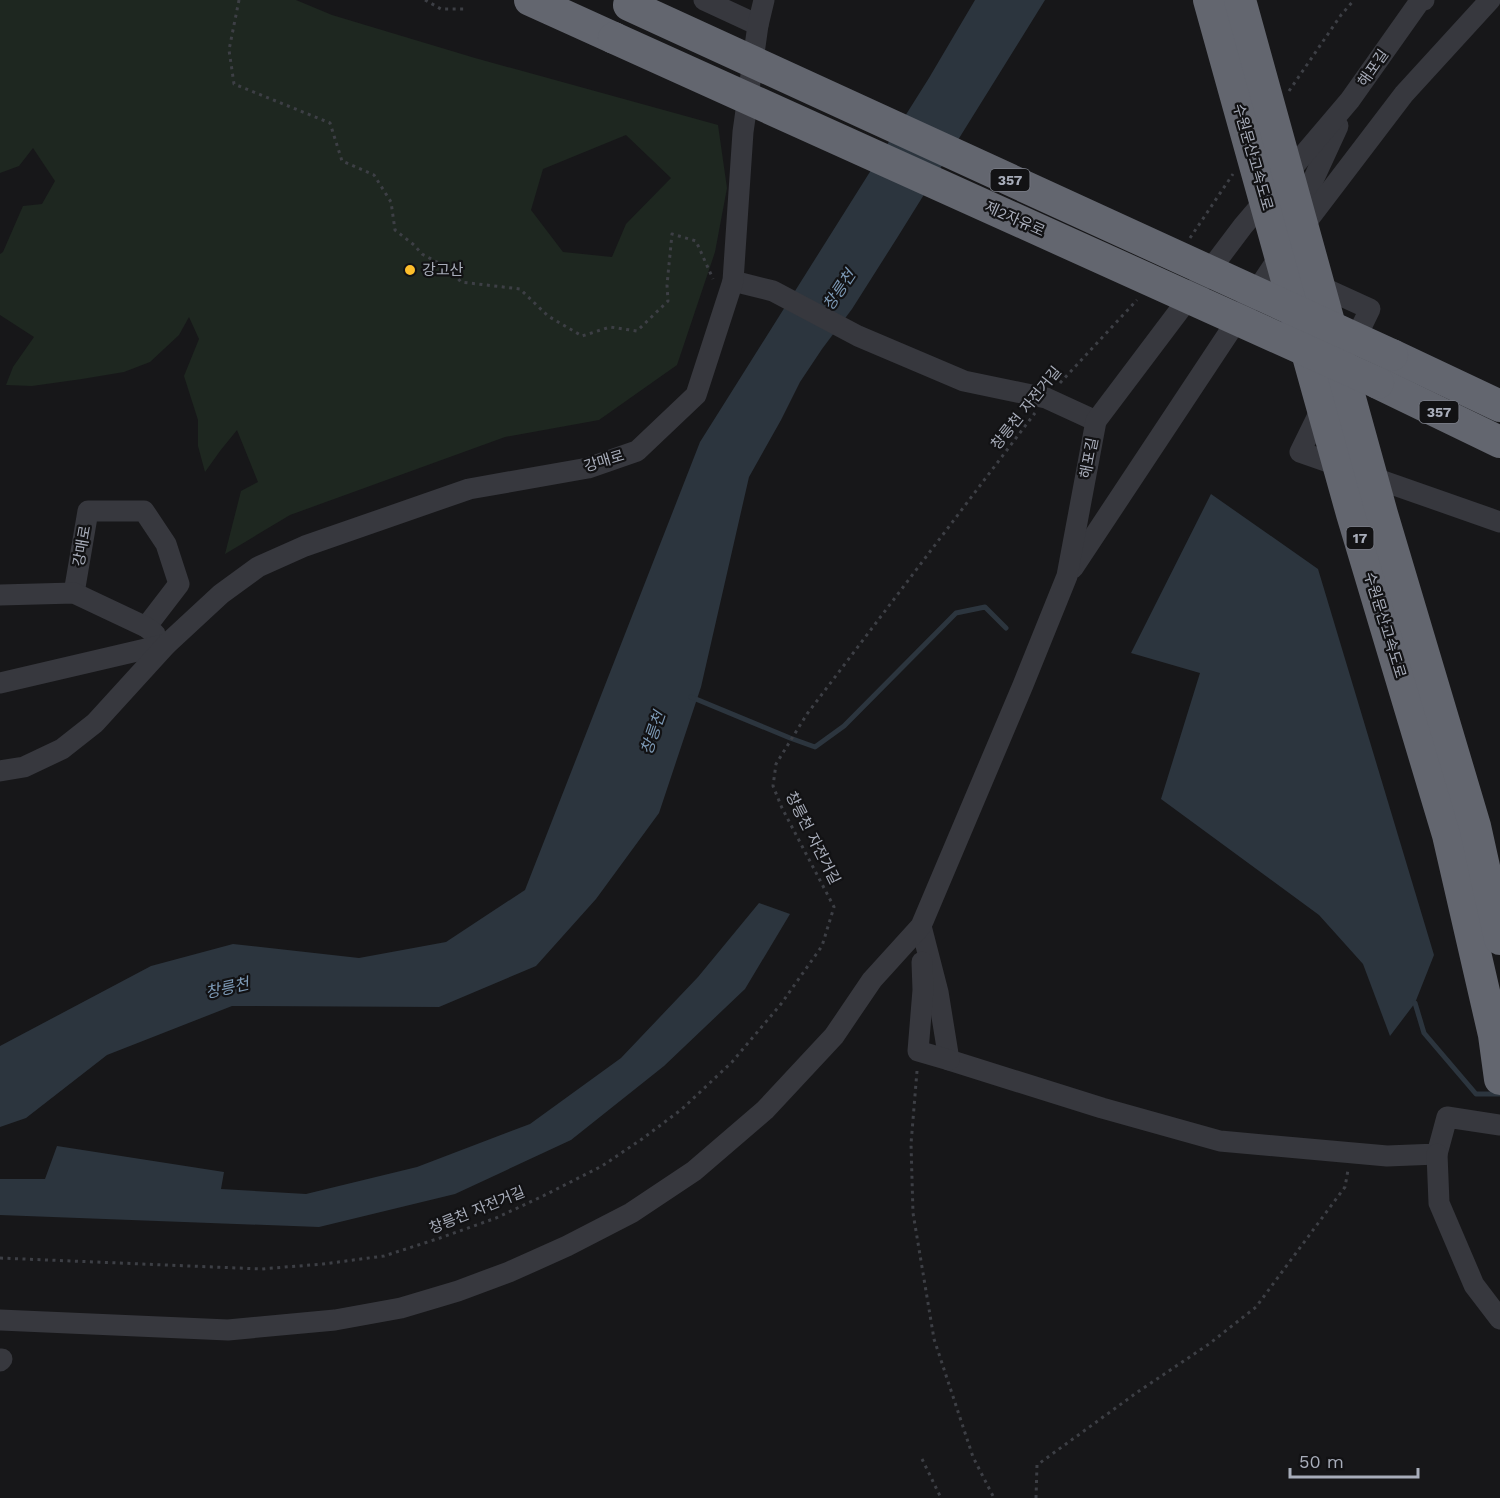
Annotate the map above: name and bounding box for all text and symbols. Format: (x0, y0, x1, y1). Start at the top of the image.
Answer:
street label: 해포길 (1354, 46, 1392, 90)
street label: 수원문산고속도로 (1229, 101, 1277, 213)
road number: 357 (990, 169, 1030, 191)
street label: 제2자유로 (982, 198, 1048, 240)
place label: 강고산 (422, 261, 464, 279)
marker: 강고산 (403, 263, 417, 277)
water label: 창릉천 (819, 264, 860, 314)
street label: 창릉천 자전거길 (987, 363, 1065, 453)
road number: 357 (1420, 401, 1458, 423)
street label: 해포길 (1076, 436, 1102, 480)
street label: 강매로 (582, 446, 626, 476)
street label: 강매로 (70, 524, 94, 568)
road number: 17 (1346, 527, 1374, 549)
street label: 수원문산고속도로 (1360, 570, 1410, 680)
water label: 창릉천 (637, 707, 670, 757)
street label: 창릉천 자전거길 (782, 789, 844, 887)
water label: 창릉천 (203, 973, 253, 1002)
street label: 창릉천 자전거길 (426, 1183, 528, 1237)
scale bar (1290, 1441, 1418, 1479)
text: 50 m (1299, 1451, 1344, 1472)

